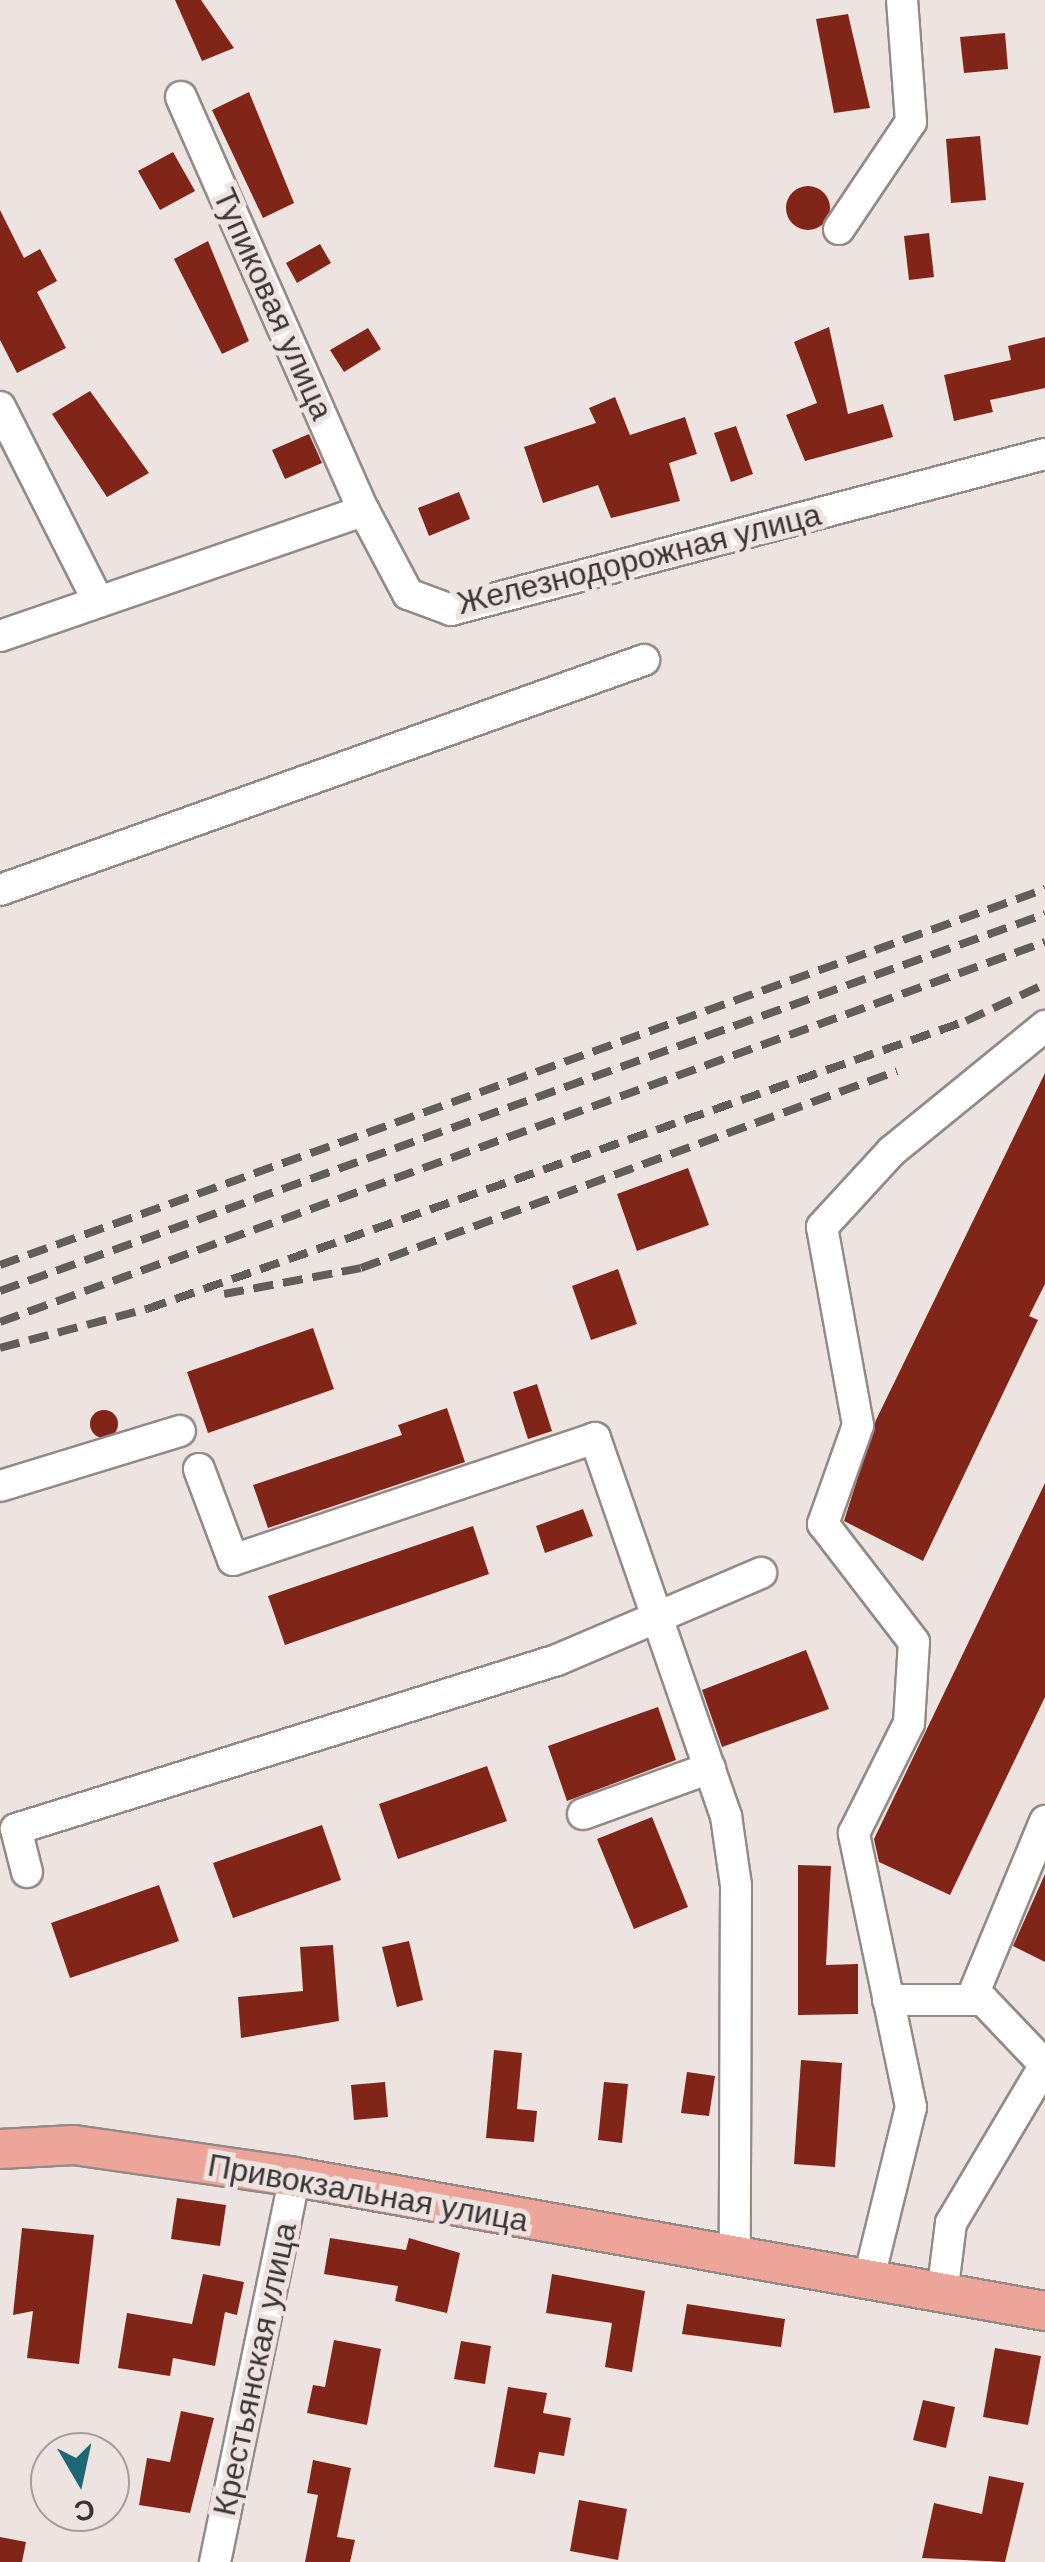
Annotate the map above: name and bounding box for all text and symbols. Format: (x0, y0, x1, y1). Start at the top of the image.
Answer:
street label: Тупиковая улица (205, 182, 341, 426)
street label: Железнодорожная улица (453, 495, 825, 623)
street label: Привокзальная улица (205, 2146, 531, 2240)
street label: Крестьянская улица (205, 2219, 305, 2519)
north arrow (30, 2432, 130, 2532)
text: С (72, 2490, 97, 2530)

